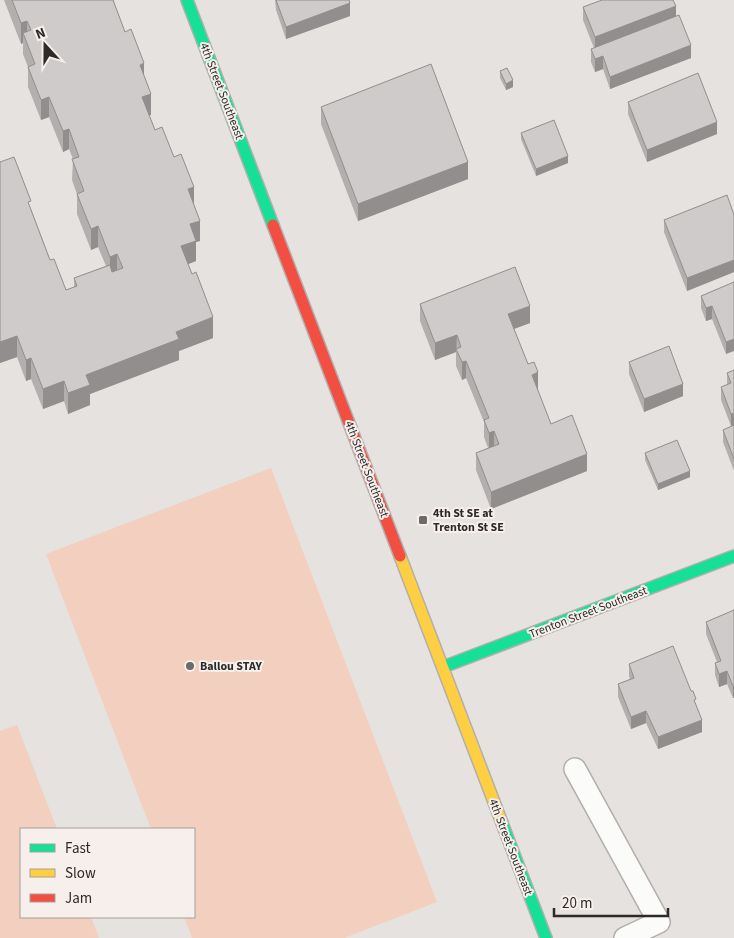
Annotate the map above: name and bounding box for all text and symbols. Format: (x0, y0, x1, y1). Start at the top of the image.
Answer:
north arrow (20, 20, 70, 70)
text: N (33, 23, 49, 45)
street label: 4th Street Southeast (195, 40, 248, 142)
street label: 4th Street Southeast (340, 418, 393, 520)
place label: 4th St SE at Trenton St SE (433, 505, 504, 536)
marker: 4th St SE at Trenton St SE (417, 514, 429, 526)
street label: Trenton Street Southeast (527, 582, 650, 643)
place label: Ballou STAY (200, 658, 263, 675)
marker: Ballou STAY (184, 660, 196, 672)
street label: 4th Street Southeast (484, 796, 537, 898)
legend (20, 828, 195, 918)
text: Fast (65, 838, 91, 859)
text: Slow (65, 863, 96, 884)
scale bar (554, 886, 668, 918)
text: Jam (65, 888, 92, 909)
text: 20 m (562, 893, 592, 914)

